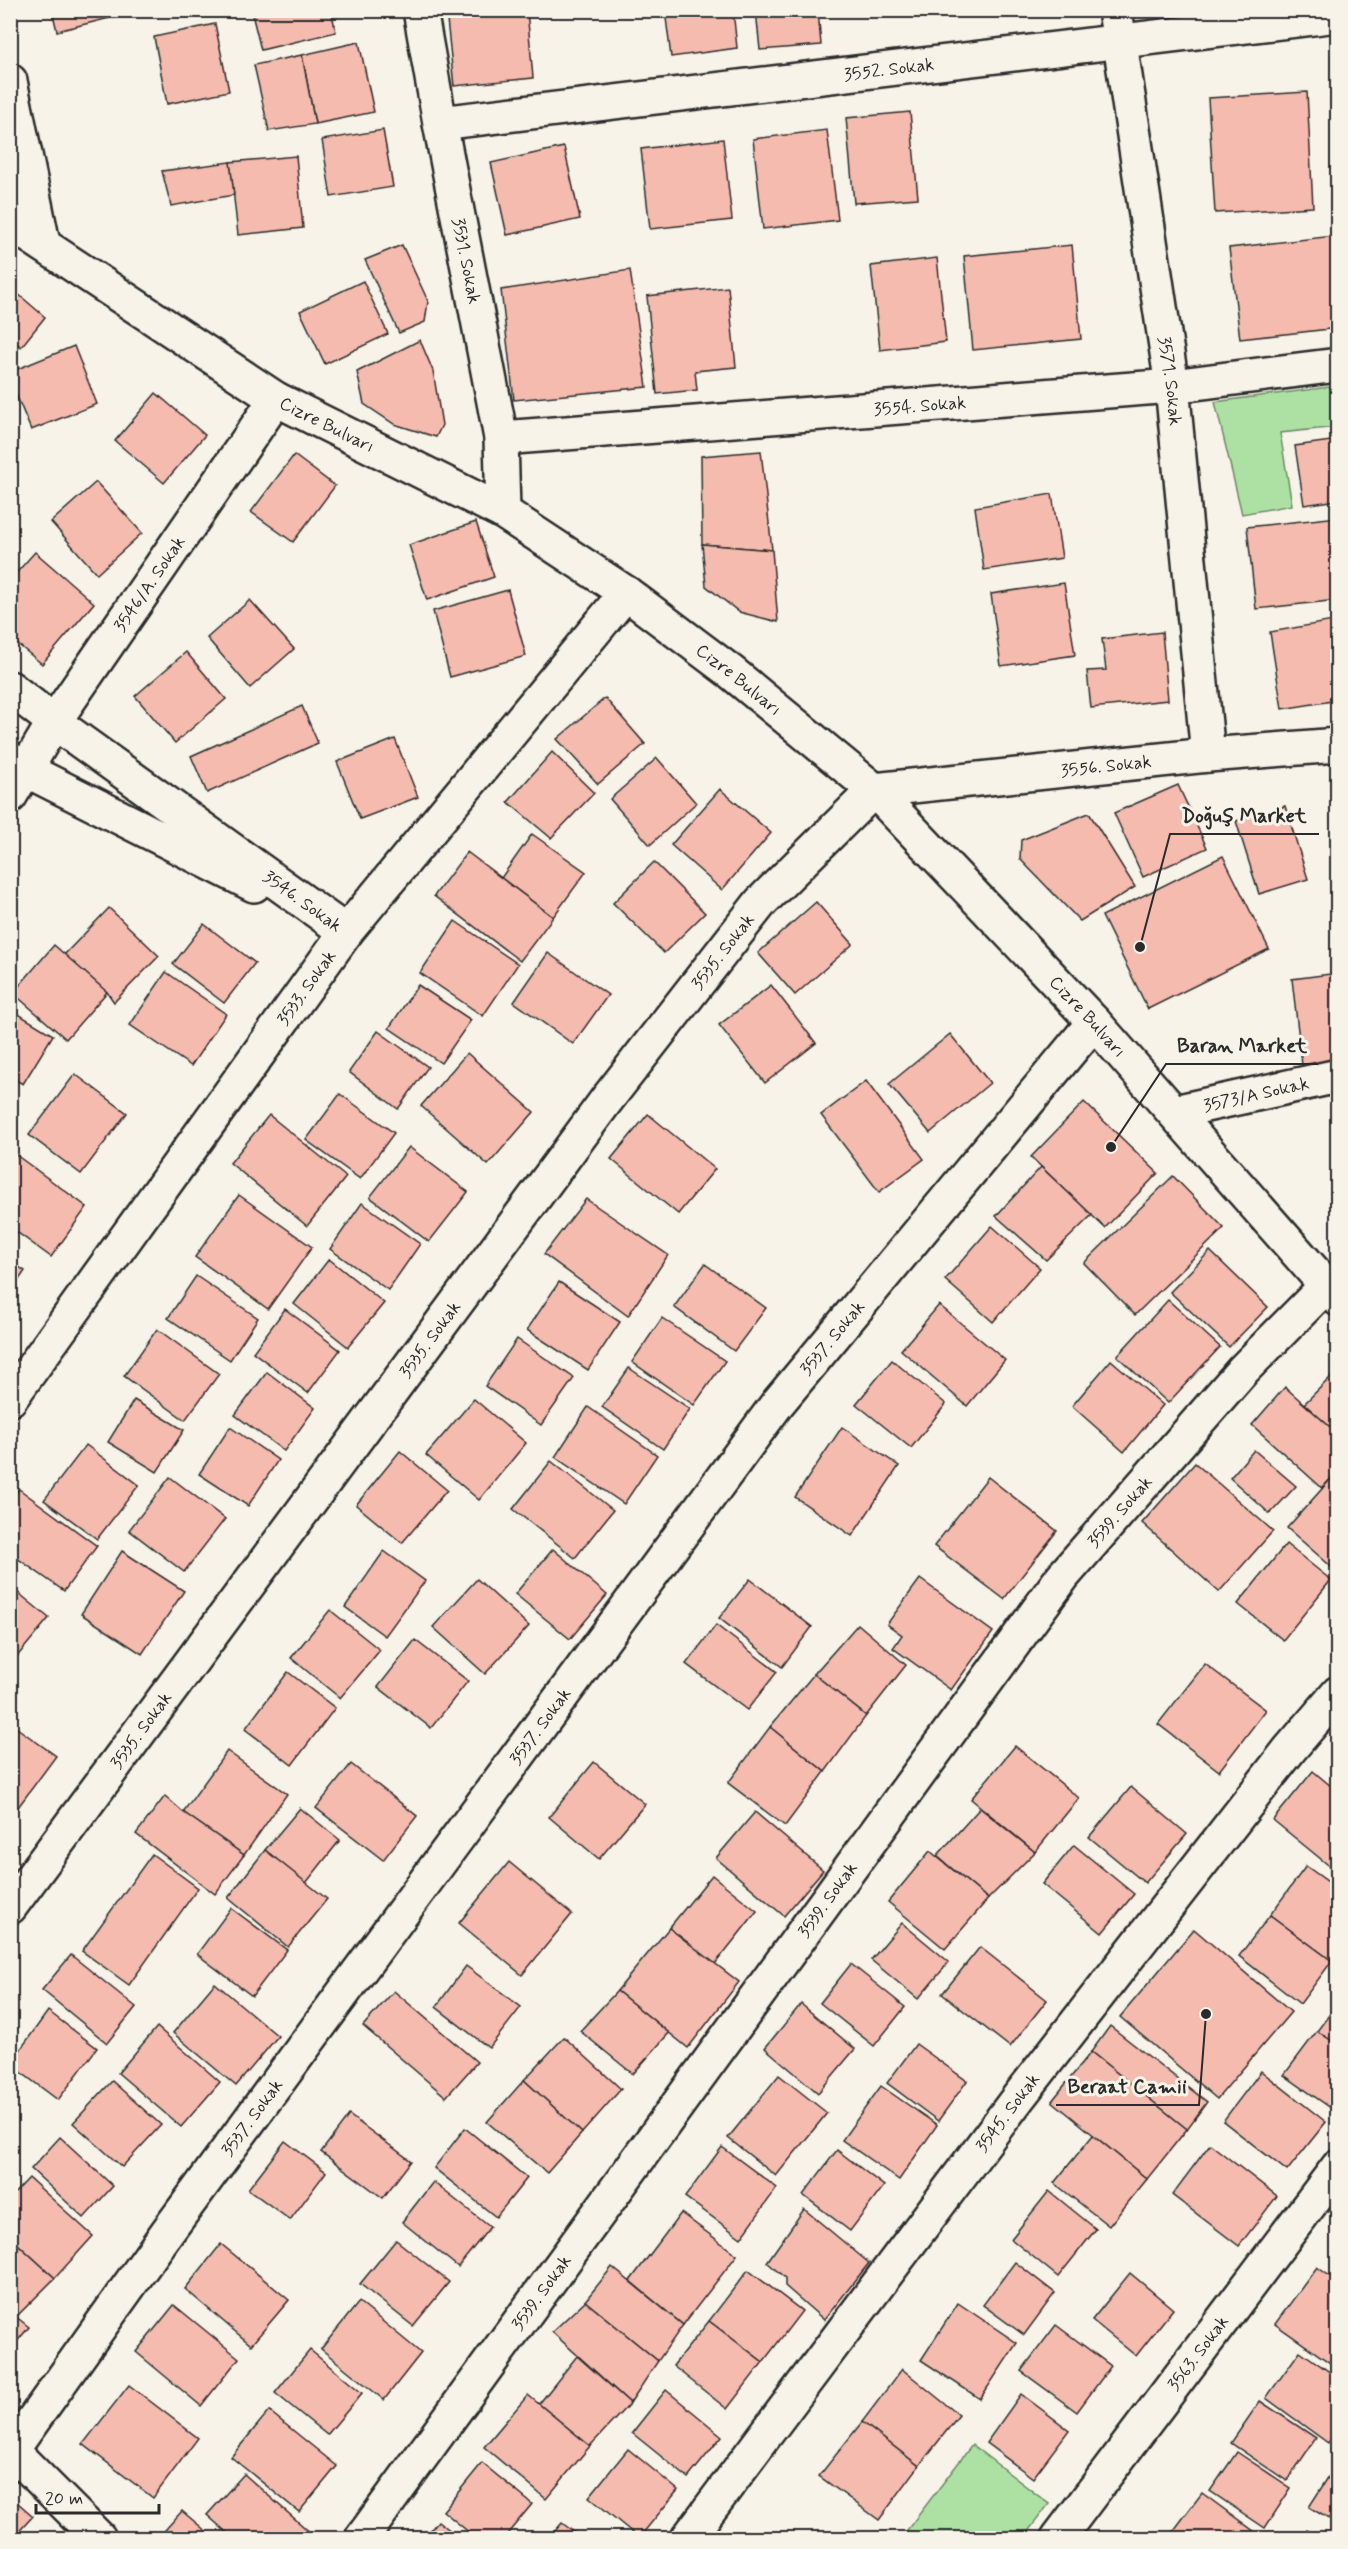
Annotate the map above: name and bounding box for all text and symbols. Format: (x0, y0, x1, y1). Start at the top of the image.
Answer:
street label: 3552. Sokak (842, 53, 935, 87)
street label: 3531. Sokak (446, 216, 486, 306)
street label: 3571. Sokak (1152, 335, 1187, 427)
street label: 3554. Sokak (873, 391, 967, 422)
street label: Cizre Bulvarı (275, 392, 378, 459)
street label: 3546/A. Sokak (108, 531, 191, 637)
street label: Cizre Bulvarı (691, 639, 786, 722)
street label: 3556. Sokak (1059, 750, 1153, 783)
callout: Doğuş Market (1170, 796, 1319, 834)
text: Doğuş Market (1182, 803, 1308, 830)
street label: 3546. Sokak (258, 865, 346, 938)
street label: 3535. Sokak (686, 909, 760, 995)
street label: 3533. Sokak (272, 945, 342, 1031)
street label: Cizre Bulvarı (1043, 971, 1131, 1063)
callout: Baran Market (1166, 1026, 1318, 1064)
text: Baran Market (1177, 1033, 1308, 1060)
street label: 3573/A Sokak (1201, 1072, 1311, 1118)
street label: 3535. Sokak (394, 1296, 467, 1383)
street label: 3537. Sokak (795, 1296, 871, 1381)
street label: 3539. Sokak (1082, 1471, 1158, 1553)
street label: 3537. Sokak (504, 1683, 577, 1770)
street label: 3535. Sokak (105, 1687, 178, 1774)
street label: 3539. Sokak (792, 1857, 864, 1943)
callout: Beraat Camii (1056, 2067, 1199, 2105)
street label: 3545. Sokak (970, 2069, 1046, 2158)
street label: 3537. Sokak (216, 2074, 289, 2161)
text: Beraat Camii (1067, 2074, 1187, 2101)
street label: 3539. Sokak (506, 2250, 578, 2336)
street label: 3563. Sokak (1162, 2311, 1235, 2396)
scale bar (36, 2477, 159, 2515)
text: 20 m (45, 2487, 83, 2511)

